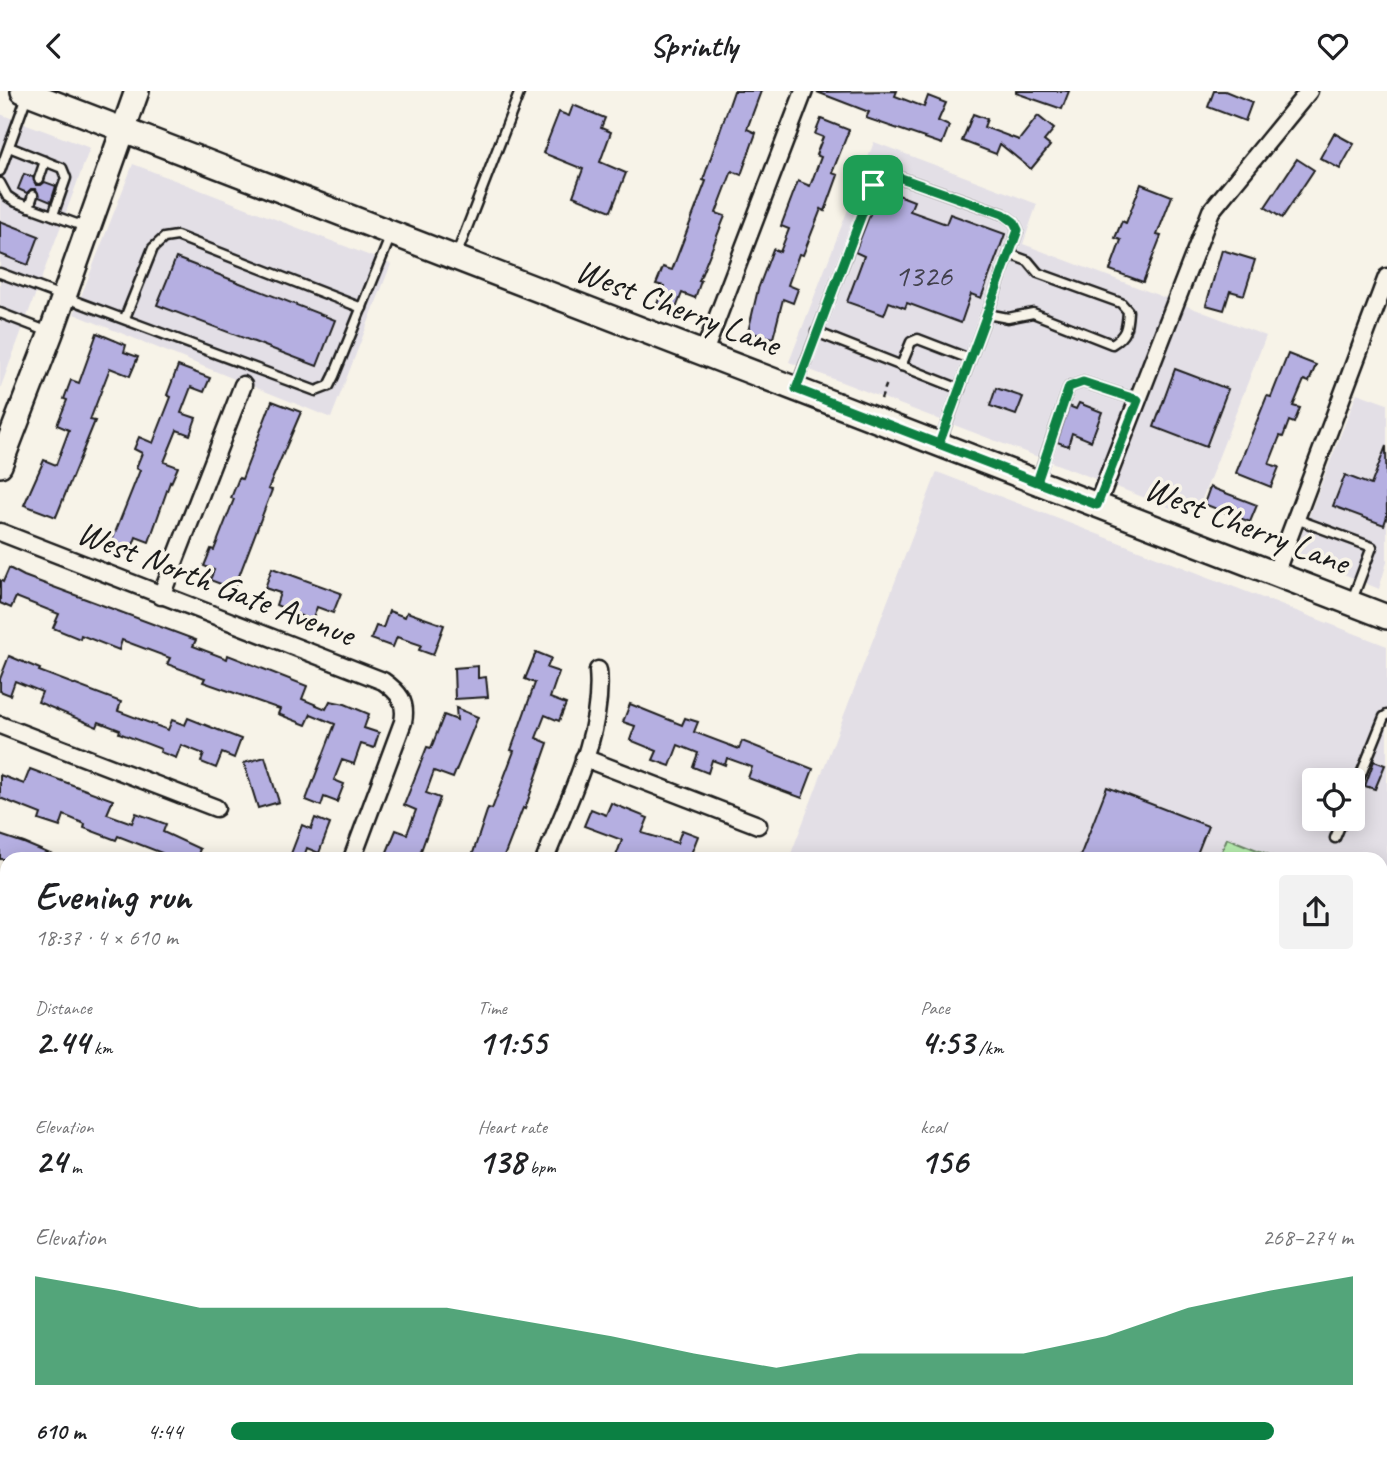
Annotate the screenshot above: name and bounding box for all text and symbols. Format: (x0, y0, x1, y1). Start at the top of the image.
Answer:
text: Sprintly (650, 25, 737, 66)
icon: back (35, 27, 73, 65)
icon: heart (1314, 27, 1352, 65)
pin (843, 155, 903, 215)
icon: arrive (854, 166, 892, 204)
street label: West Cherry Lane (570, 247, 789, 367)
house number: 1326 (894, 255, 953, 296)
street label: West Cherry Lane (1139, 465, 1358, 585)
street label: West North Gate Avenue (71, 509, 363, 657)
map controls (1302, 768, 1365, 831)
button: locate (1302, 768, 1365, 831)
text: Evening run (35, 873, 191, 920)
button: share (1279, 875, 1353, 949)
text: 18:37 · 4 × 610 m (35, 923, 178, 952)
text: Distance (35, 996, 92, 1020)
text: Time (478, 996, 507, 1020)
text: Pace (920, 996, 950, 1020)
text: 2.44 (35, 1020, 89, 1065)
text: 11:55 (478, 1020, 546, 1065)
text: 4:53 (920, 1020, 974, 1065)
text: km (89, 1036, 112, 1060)
text: /km (974, 1036, 1003, 1060)
text: Elevation (35, 1115, 93, 1139)
text: Heart rate (478, 1115, 547, 1139)
text: kcal (920, 1115, 945, 1139)
text: 24 (35, 1139, 67, 1184)
text: 138 (478, 1139, 525, 1184)
text: 156 (920, 1139, 968, 1184)
text: m (67, 1155, 82, 1179)
text: bpm (525, 1155, 556, 1179)
text: Elevation (35, 1223, 106, 1252)
text: 268–274 m (1262, 1223, 1353, 1252)
text: 610 m (35, 1417, 85, 1446)
text: 4:44 (147, 1417, 183, 1446)

